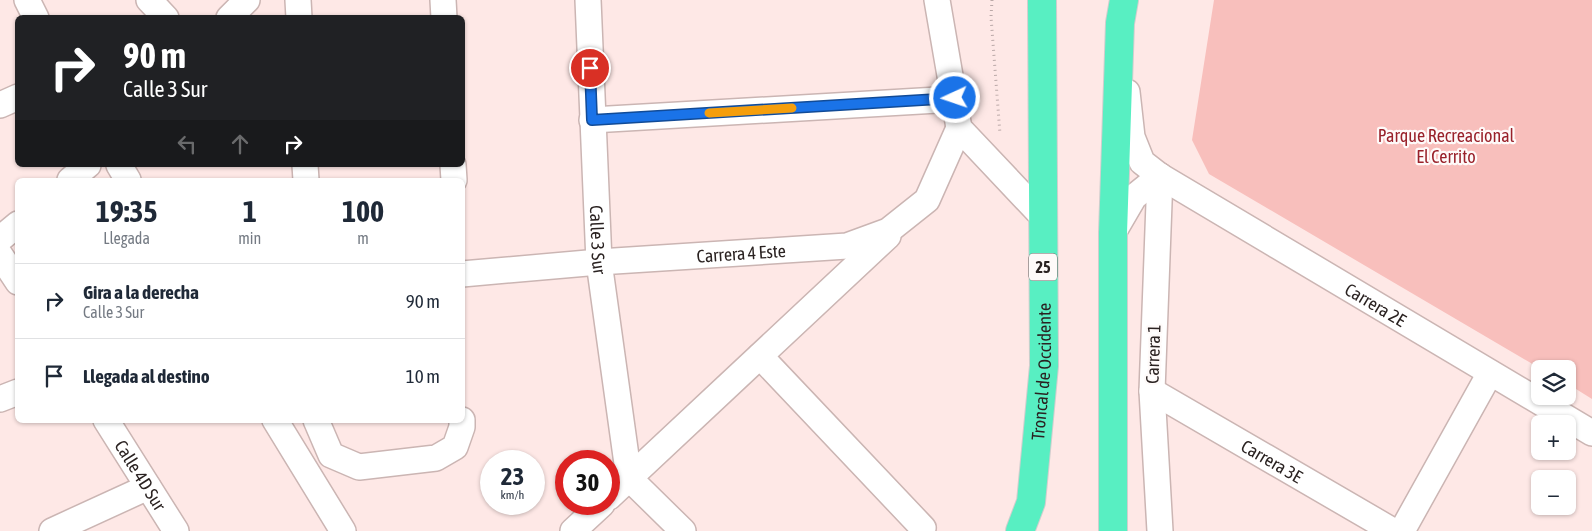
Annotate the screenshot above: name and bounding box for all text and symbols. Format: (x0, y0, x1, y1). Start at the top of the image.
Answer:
icon: right (40, 35, 105, 100)
text: 90 m (123, 35, 186, 75)
pin (569, 47, 611, 89)
icon: arrive (576, 54, 604, 82)
position arrow (928, 71, 980, 123)
text: Calle 3 Sur (123, 76, 207, 102)
park label: Parque Recreacional El Cerrito (1378, 125, 1515, 167)
icon: left (173, 130, 201, 158)
icon: ahead (226, 130, 254, 158)
icon: right (279, 130, 307, 158)
text: 19:35 (96, 194, 157, 228)
text: 1 (243, 194, 257, 228)
text: 100 (342, 194, 384, 228)
street label: Calle 3 Sur (586, 205, 611, 276)
text: Llegada (103, 229, 150, 247)
text: min (238, 229, 261, 247)
text: m (357, 229, 369, 247)
street label: Carrera 4 Este (696, 239, 786, 266)
road number: 25 (1029, 253, 1057, 280)
street label: Carrera 2E (1341, 278, 1410, 331)
text: Gira a la derecha (83, 281, 199, 303)
icon: right (40, 287, 68, 315)
text: 90 m (406, 290, 440, 312)
text: Calle 3 Sur (83, 303, 144, 321)
street label: Troncal de Occidente (1026, 303, 1055, 441)
street label: Carrera 1 (1141, 324, 1165, 384)
map controls (1531, 360, 1576, 515)
button: layers (1531, 360, 1576, 405)
icon: arrive (40, 362, 68, 390)
text: Llegada al destino (83, 365, 210, 387)
text: 10 m (406, 365, 440, 387)
button: + (1531, 415, 1576, 460)
street label: Carrera 3E (1238, 435, 1307, 487)
street label: Calle 4D Sur (111, 436, 171, 515)
speed limit sign: 30 (555, 450, 620, 515)
text: 23 (501, 462, 524, 490)
button: − (1531, 470, 1576, 515)
text: km/h (501, 488, 524, 502)

